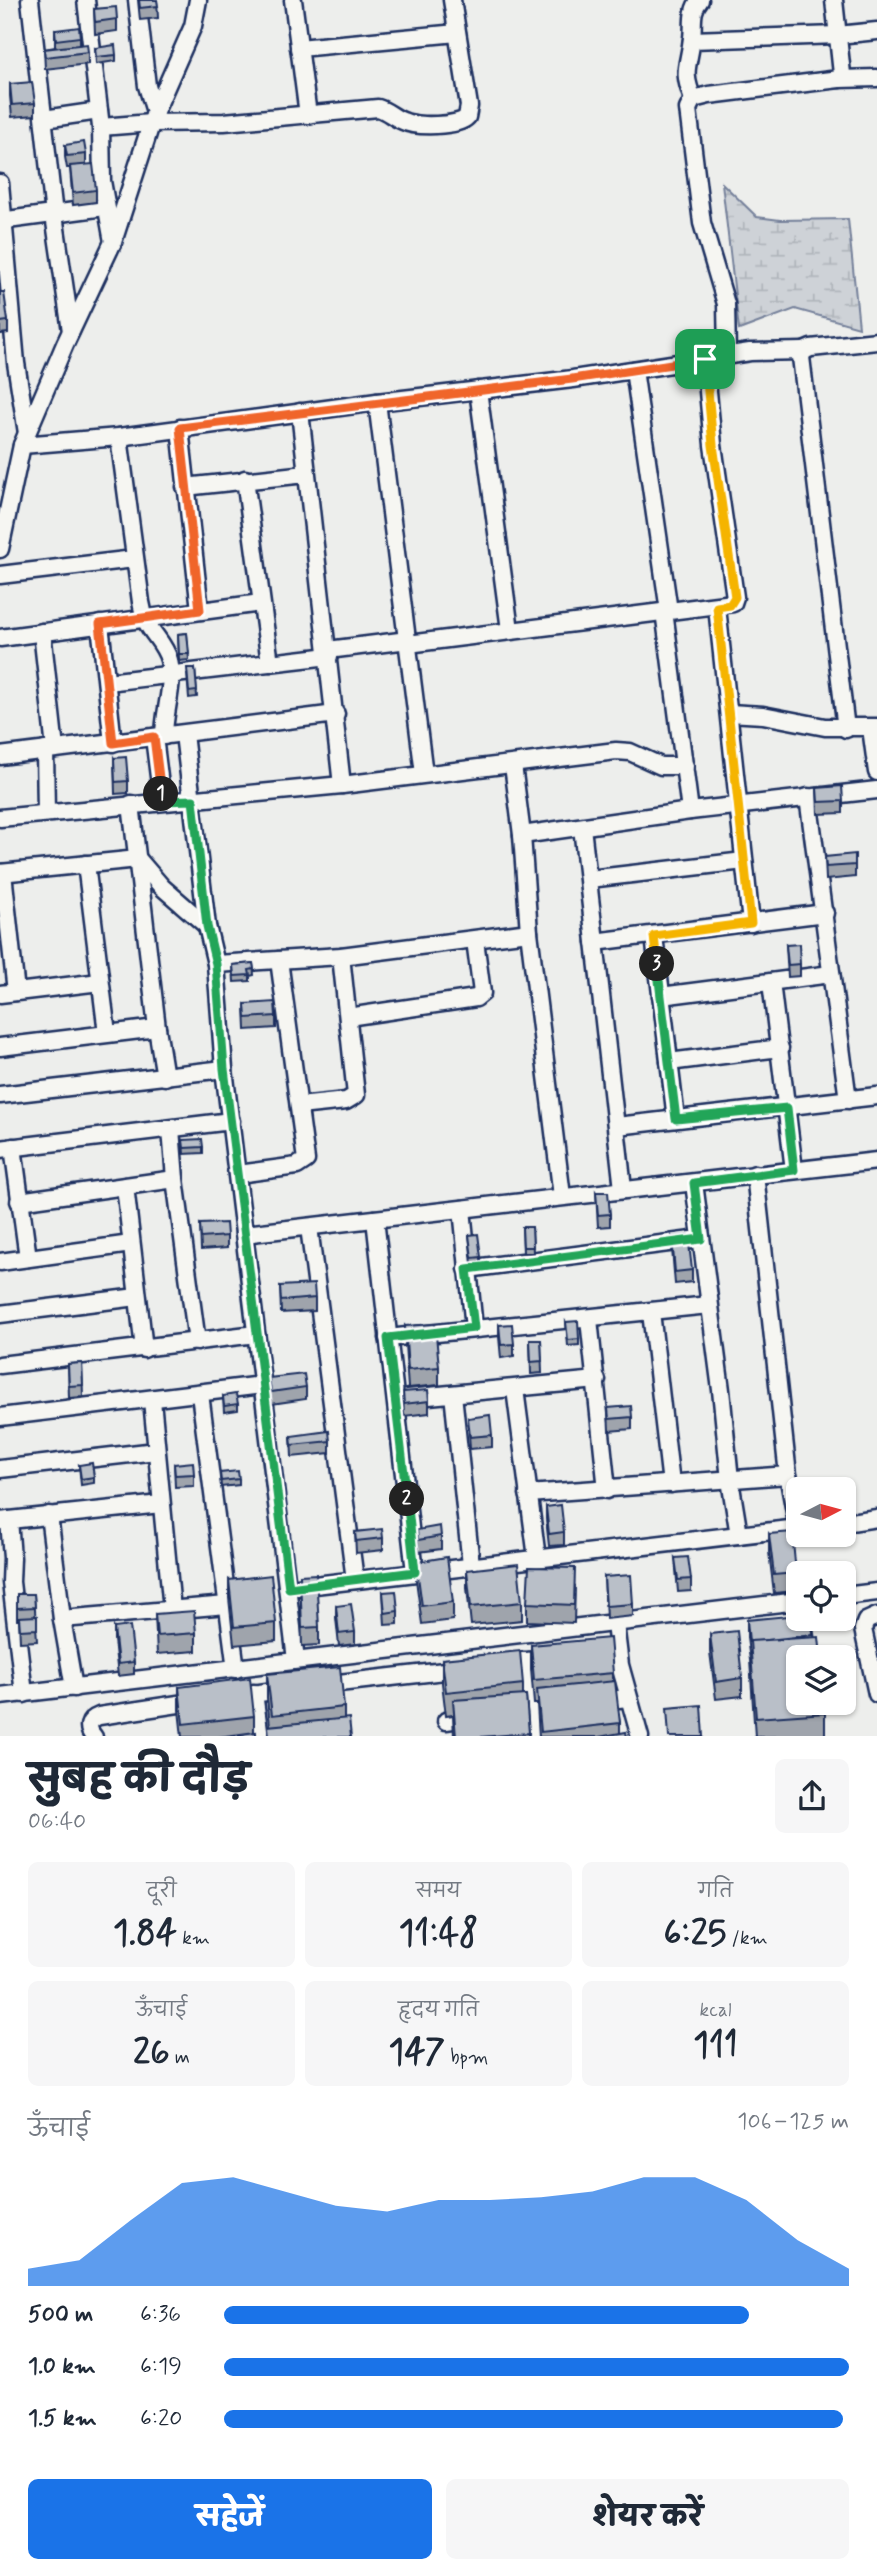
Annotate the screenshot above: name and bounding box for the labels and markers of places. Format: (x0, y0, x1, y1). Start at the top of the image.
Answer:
pin (675, 329, 735, 389)
pin: 1 (144, 776, 178, 812)
pin: 3 (640, 946, 674, 982)
pin: 2 (390, 1482, 424, 1516)

